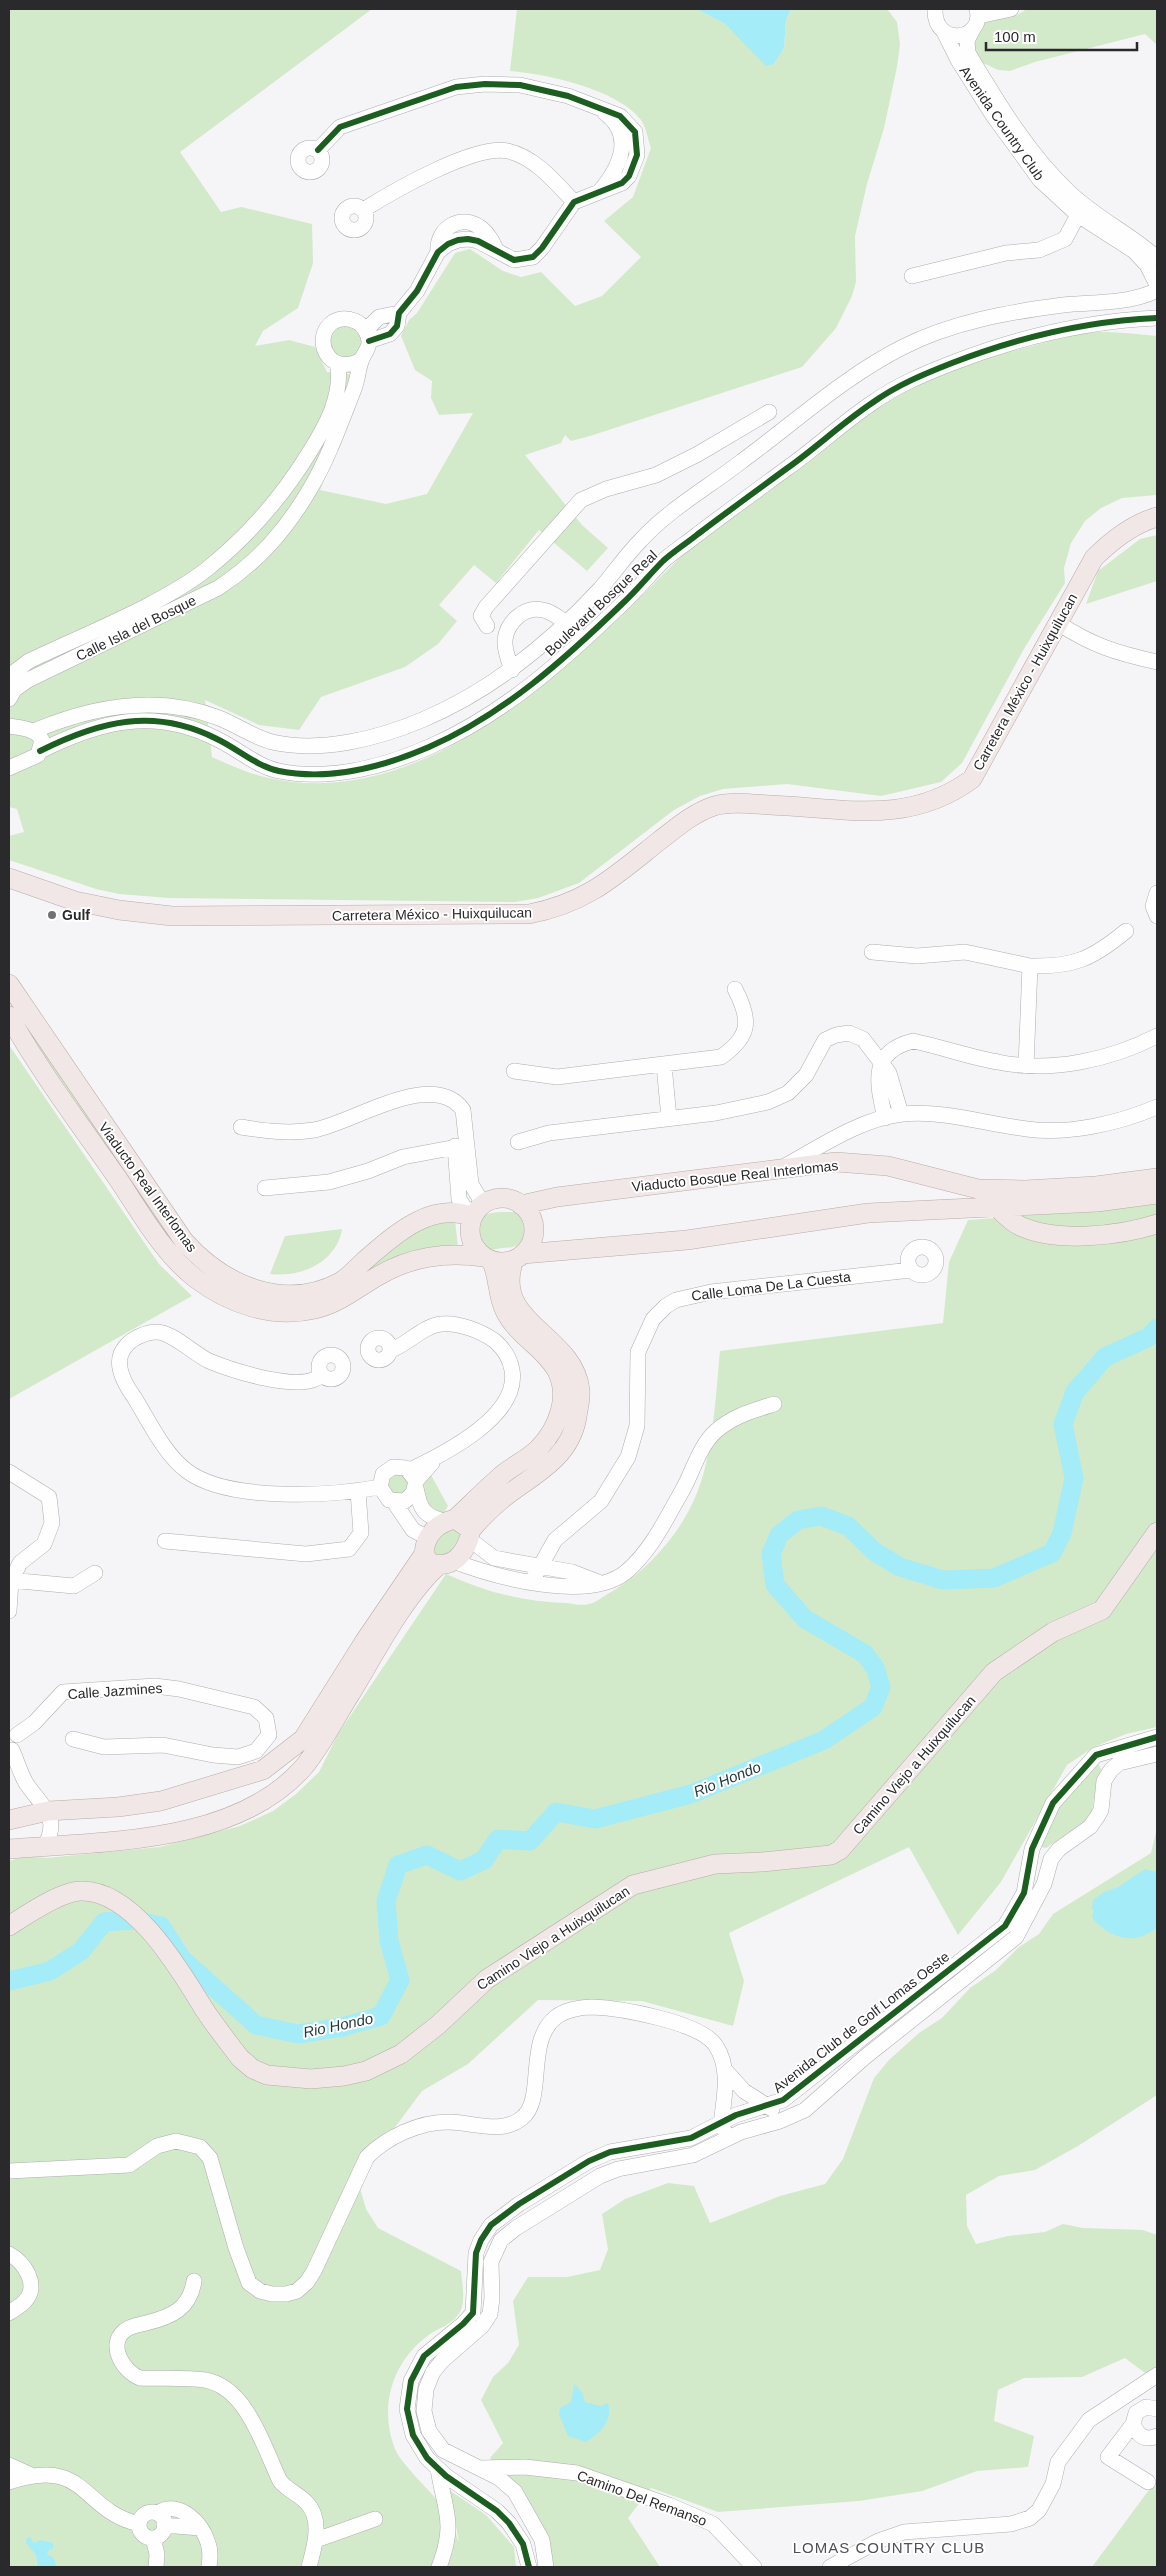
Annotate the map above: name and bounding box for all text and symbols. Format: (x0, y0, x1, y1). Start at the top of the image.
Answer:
scale bar (986, 20, 1137, 52)
text: 100 m (994, 28, 1036, 45)
street label: Avenida Country Club (956, 63, 1048, 183)
street label: Boulevard Bosque Real (542, 547, 660, 659)
street label: Carretera México - Huixquilucan (970, 591, 1080, 773)
street label: Calle Isla del Bosque (73, 592, 199, 664)
street label: Carretera México - Huixquilucan (332, 904, 532, 924)
place label: Gulf (62, 907, 90, 923)
marker: Gulf (46, 909, 58, 921)
street label: Viaducto Real Interlomas (96, 1119, 200, 1255)
street label: Viaducto Bosque Real Interlomas (631, 1157, 839, 1195)
street label: Calle Loma De La Cuesta (690, 1268, 852, 1304)
street label: Calle Jazmines (67, 1680, 163, 1702)
street label: Camino Viejo a Huixquilucan (849, 1692, 979, 1838)
water label: Rio Hondo (691, 1758, 763, 1800)
street label: Camino Viejo a Huixquilucan (474, 1883, 632, 1993)
street label: Avenida Club de Golf Lomas Oeste (770, 1948, 952, 2096)
water label: Rio Hondo (302, 2009, 374, 2041)
street label: Camino Del Remanso (575, 2467, 709, 2529)
district label: LOMAS COUNTRY CLUB (793, 2539, 985, 2556)

